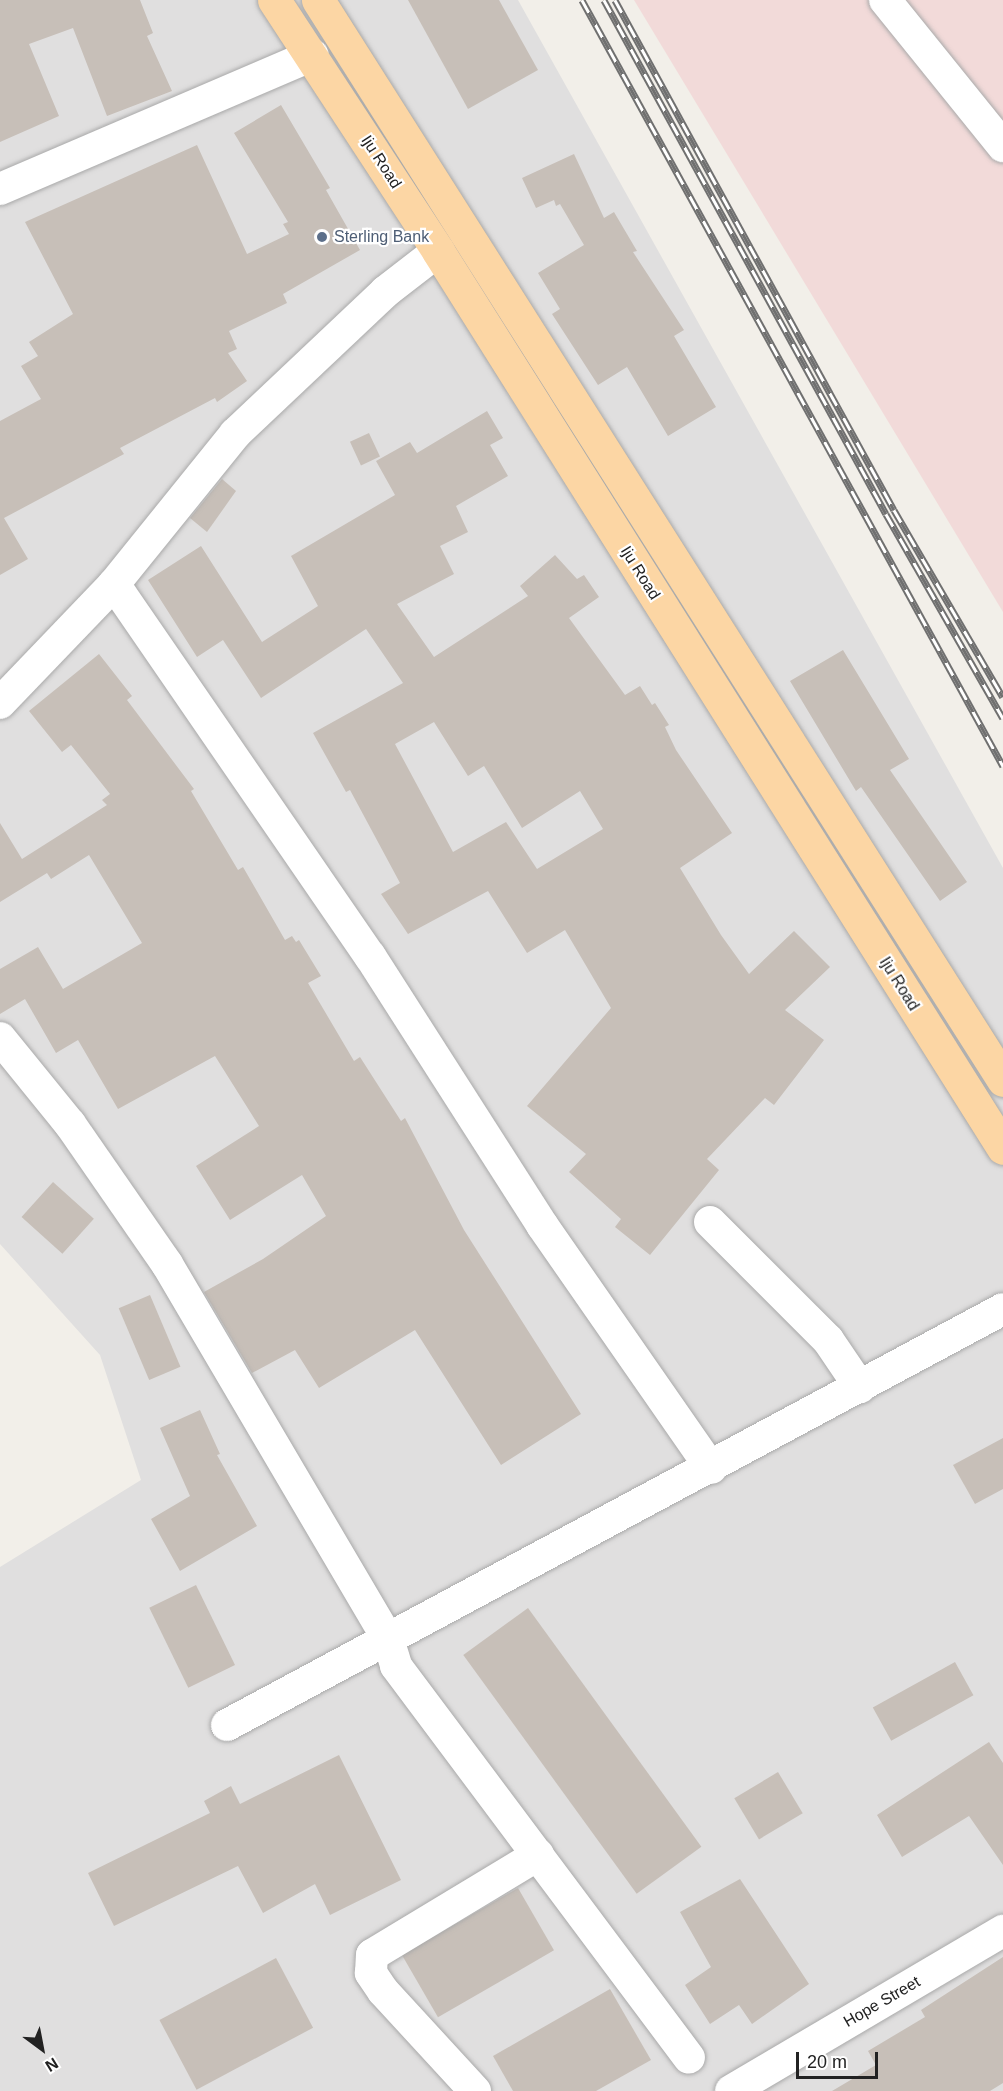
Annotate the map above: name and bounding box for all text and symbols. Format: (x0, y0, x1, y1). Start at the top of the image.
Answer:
street label: Iju Road (357, 132, 405, 192)
place label: Sterling Bank (334, 227, 429, 247)
marker: Sterling Bank (315, 230, 329, 244)
street label: Iju Road (616, 543, 664, 603)
street label: Iju Road (875, 954, 923, 1014)
street label: Hope Street (840, 1972, 924, 2032)
north arrow (12, 2019, 72, 2079)
scale bar (799, 2040, 882, 2078)
text: 20 m (807, 2052, 847, 2072)
text: N (42, 2054, 61, 2075)

